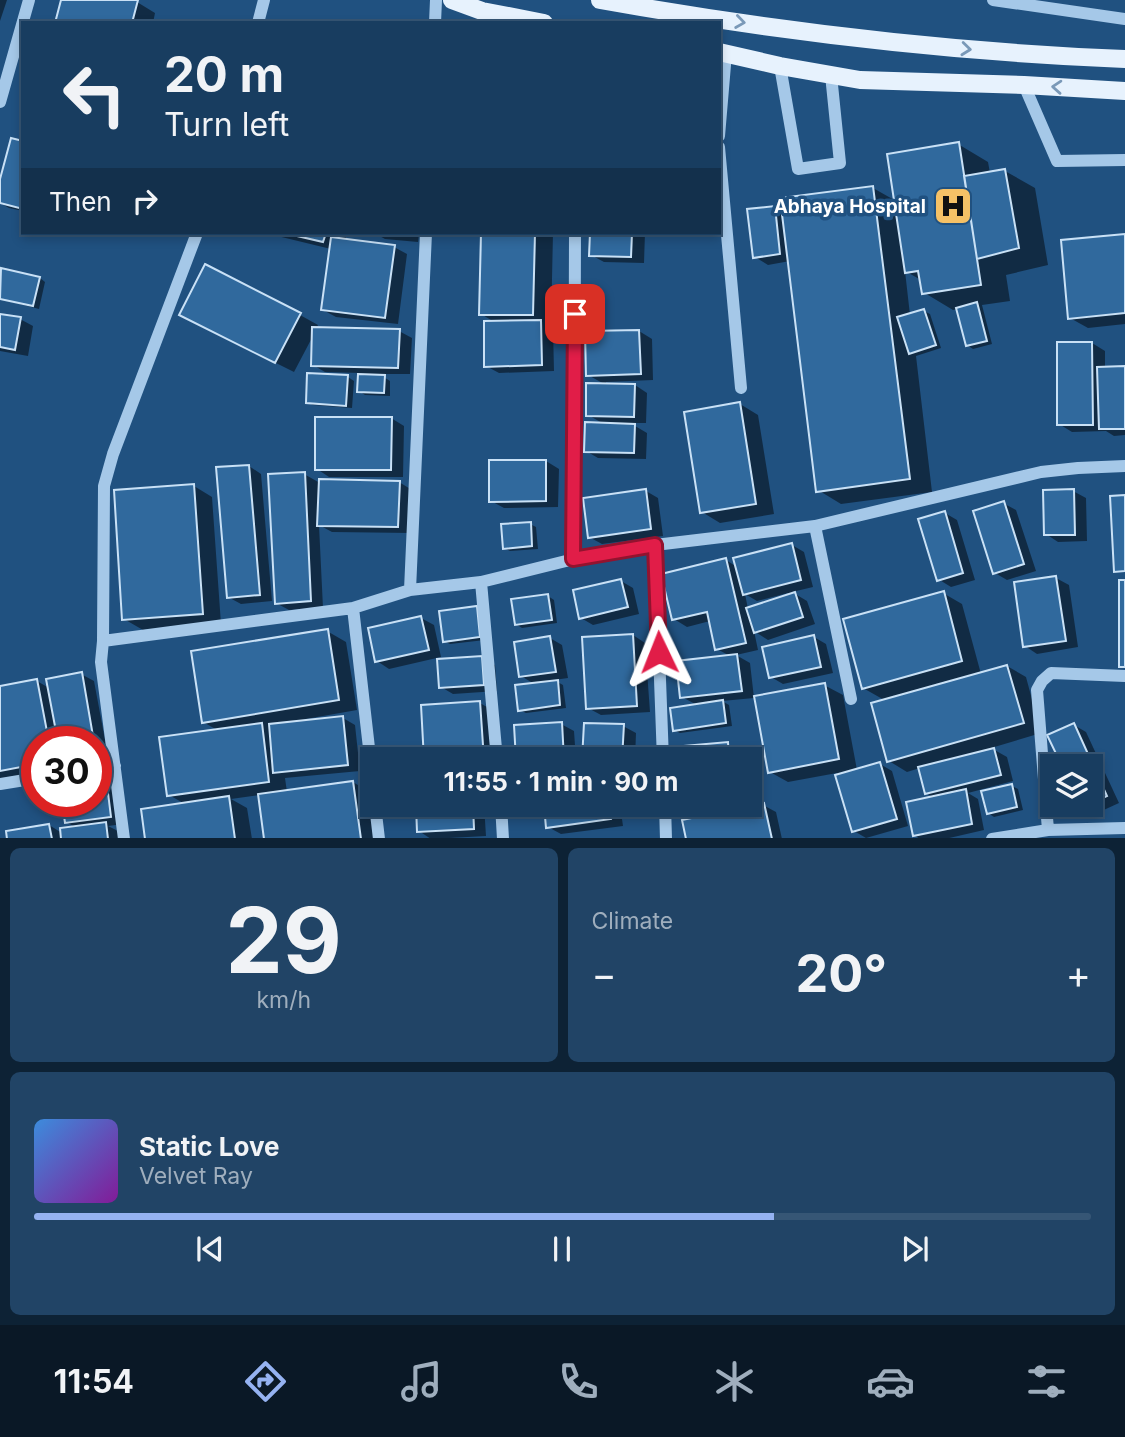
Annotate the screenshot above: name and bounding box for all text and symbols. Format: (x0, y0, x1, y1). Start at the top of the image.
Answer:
one-way arrow (734, 14, 746, 29)
one-way arrow (961, 41, 972, 56)
text: 20 m (164, 45, 284, 104)
icon: left (49, 49, 140, 140)
one-way arrow (1051, 80, 1062, 95)
text: Turn left (164, 105, 289, 144)
icon: right (126, 182, 164, 220)
hospital icon: Abhaya Hospital (932, 185, 974, 227)
text: Then (49, 186, 112, 217)
place label: Abhaya Hospital (774, 195, 926, 218)
pin (545, 284, 605, 344)
icon: arrive (556, 295, 594, 333)
position arrow (622, 615, 696, 689)
speed limit sign: 30 (21, 726, 112, 817)
map controls (1040, 754, 1103, 817)
button: layers (1040, 754, 1103, 817)
text: 11:55 · 1 min · 90 m (444, 766, 678, 797)
text: 29 (226, 885, 342, 995)
text: Climate (592, 907, 673, 935)
text: 20° (795, 942, 887, 1005)
text: − (592, 951, 617, 997)
text: + (1066, 951, 1091, 997)
text: km/h (256, 986, 311, 1014)
text: Static Love (139, 1131, 280, 1162)
text: Velvet Ray (139, 1162, 253, 1190)
icon: previous (191, 1230, 229, 1268)
icon: pause (543, 1230, 581, 1268)
icon: next (896, 1230, 934, 1268)
icon: directions (241, 1357, 290, 1406)
icon: music (397, 1357, 446, 1406)
icon: phone (554, 1357, 603, 1406)
icon: climate (710, 1357, 759, 1406)
icon: car (866, 1357, 915, 1406)
icon: filters (1022, 1357, 1071, 1406)
text: 11:54 (54, 1362, 134, 1401)

